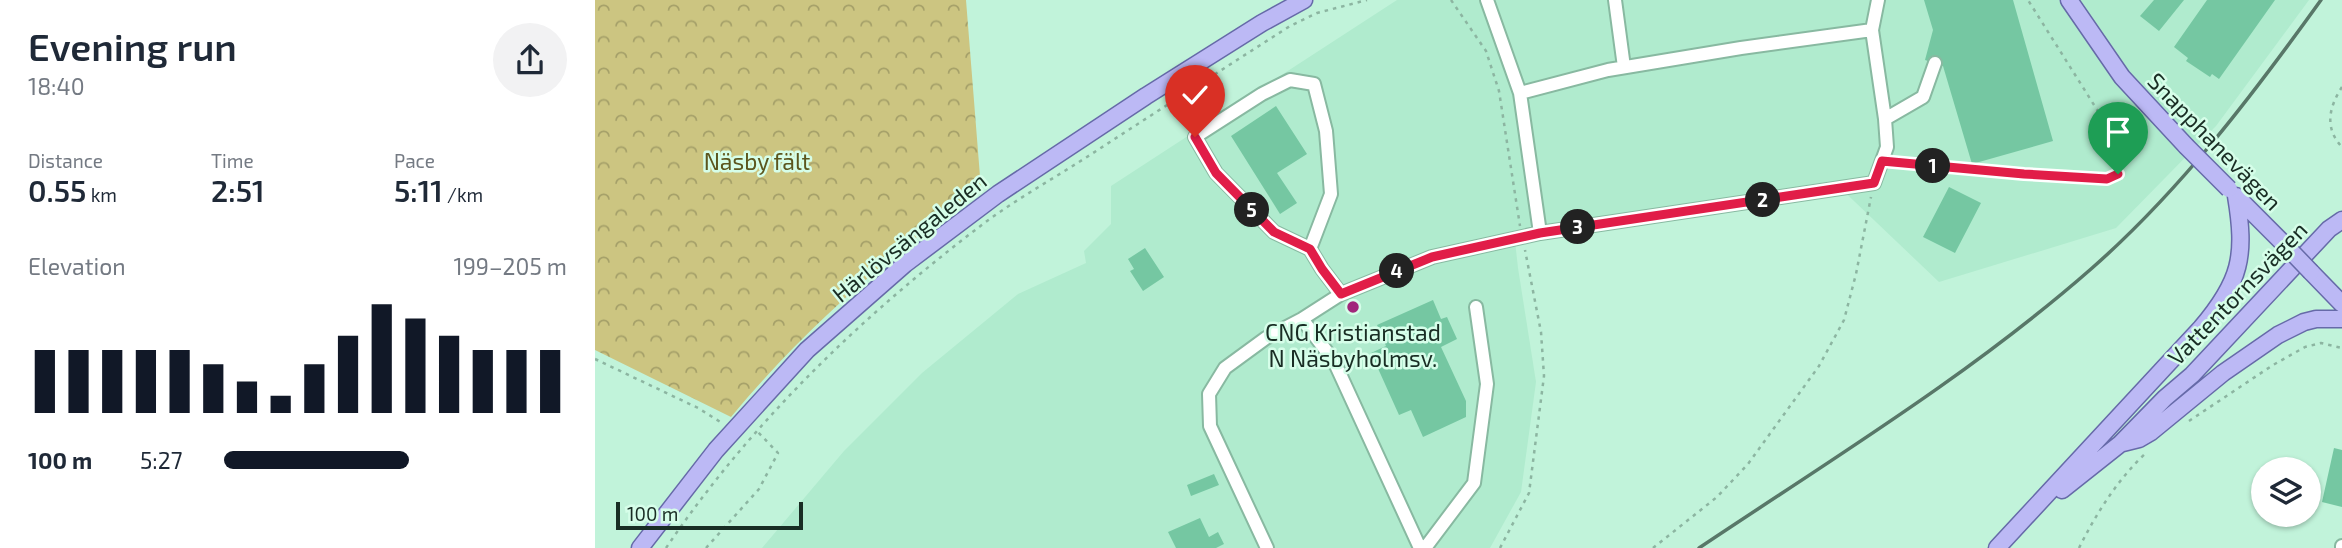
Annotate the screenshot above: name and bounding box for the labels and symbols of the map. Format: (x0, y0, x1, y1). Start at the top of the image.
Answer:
pin (1165, 65, 1225, 137)
street label: Snapphanevägen (2142, 66, 2288, 216)
pin (2088, 102, 2148, 174)
park label: Näsby fält (704, 147, 811, 175)
pin: 1 (1915, 148, 1951, 184)
street label: Härlövsängaleden (826, 166, 992, 308)
pin: 2 (1745, 182, 1781, 218)
pin: 5 (1235, 192, 1269, 228)
pin: 3 (1560, 210, 1595, 244)
street label: Vattentornsvägen (2161, 216, 2313, 370)
pin: 4 (1379, 254, 1415, 288)
marker: CNG Kristianstad N Näsbyholmsv. (1345, 299, 1361, 315)
place label: CNG Kristianstad N Näsbyholmsv. (1265, 318, 1441, 372)
scale bar (616, 499, 803, 531)

